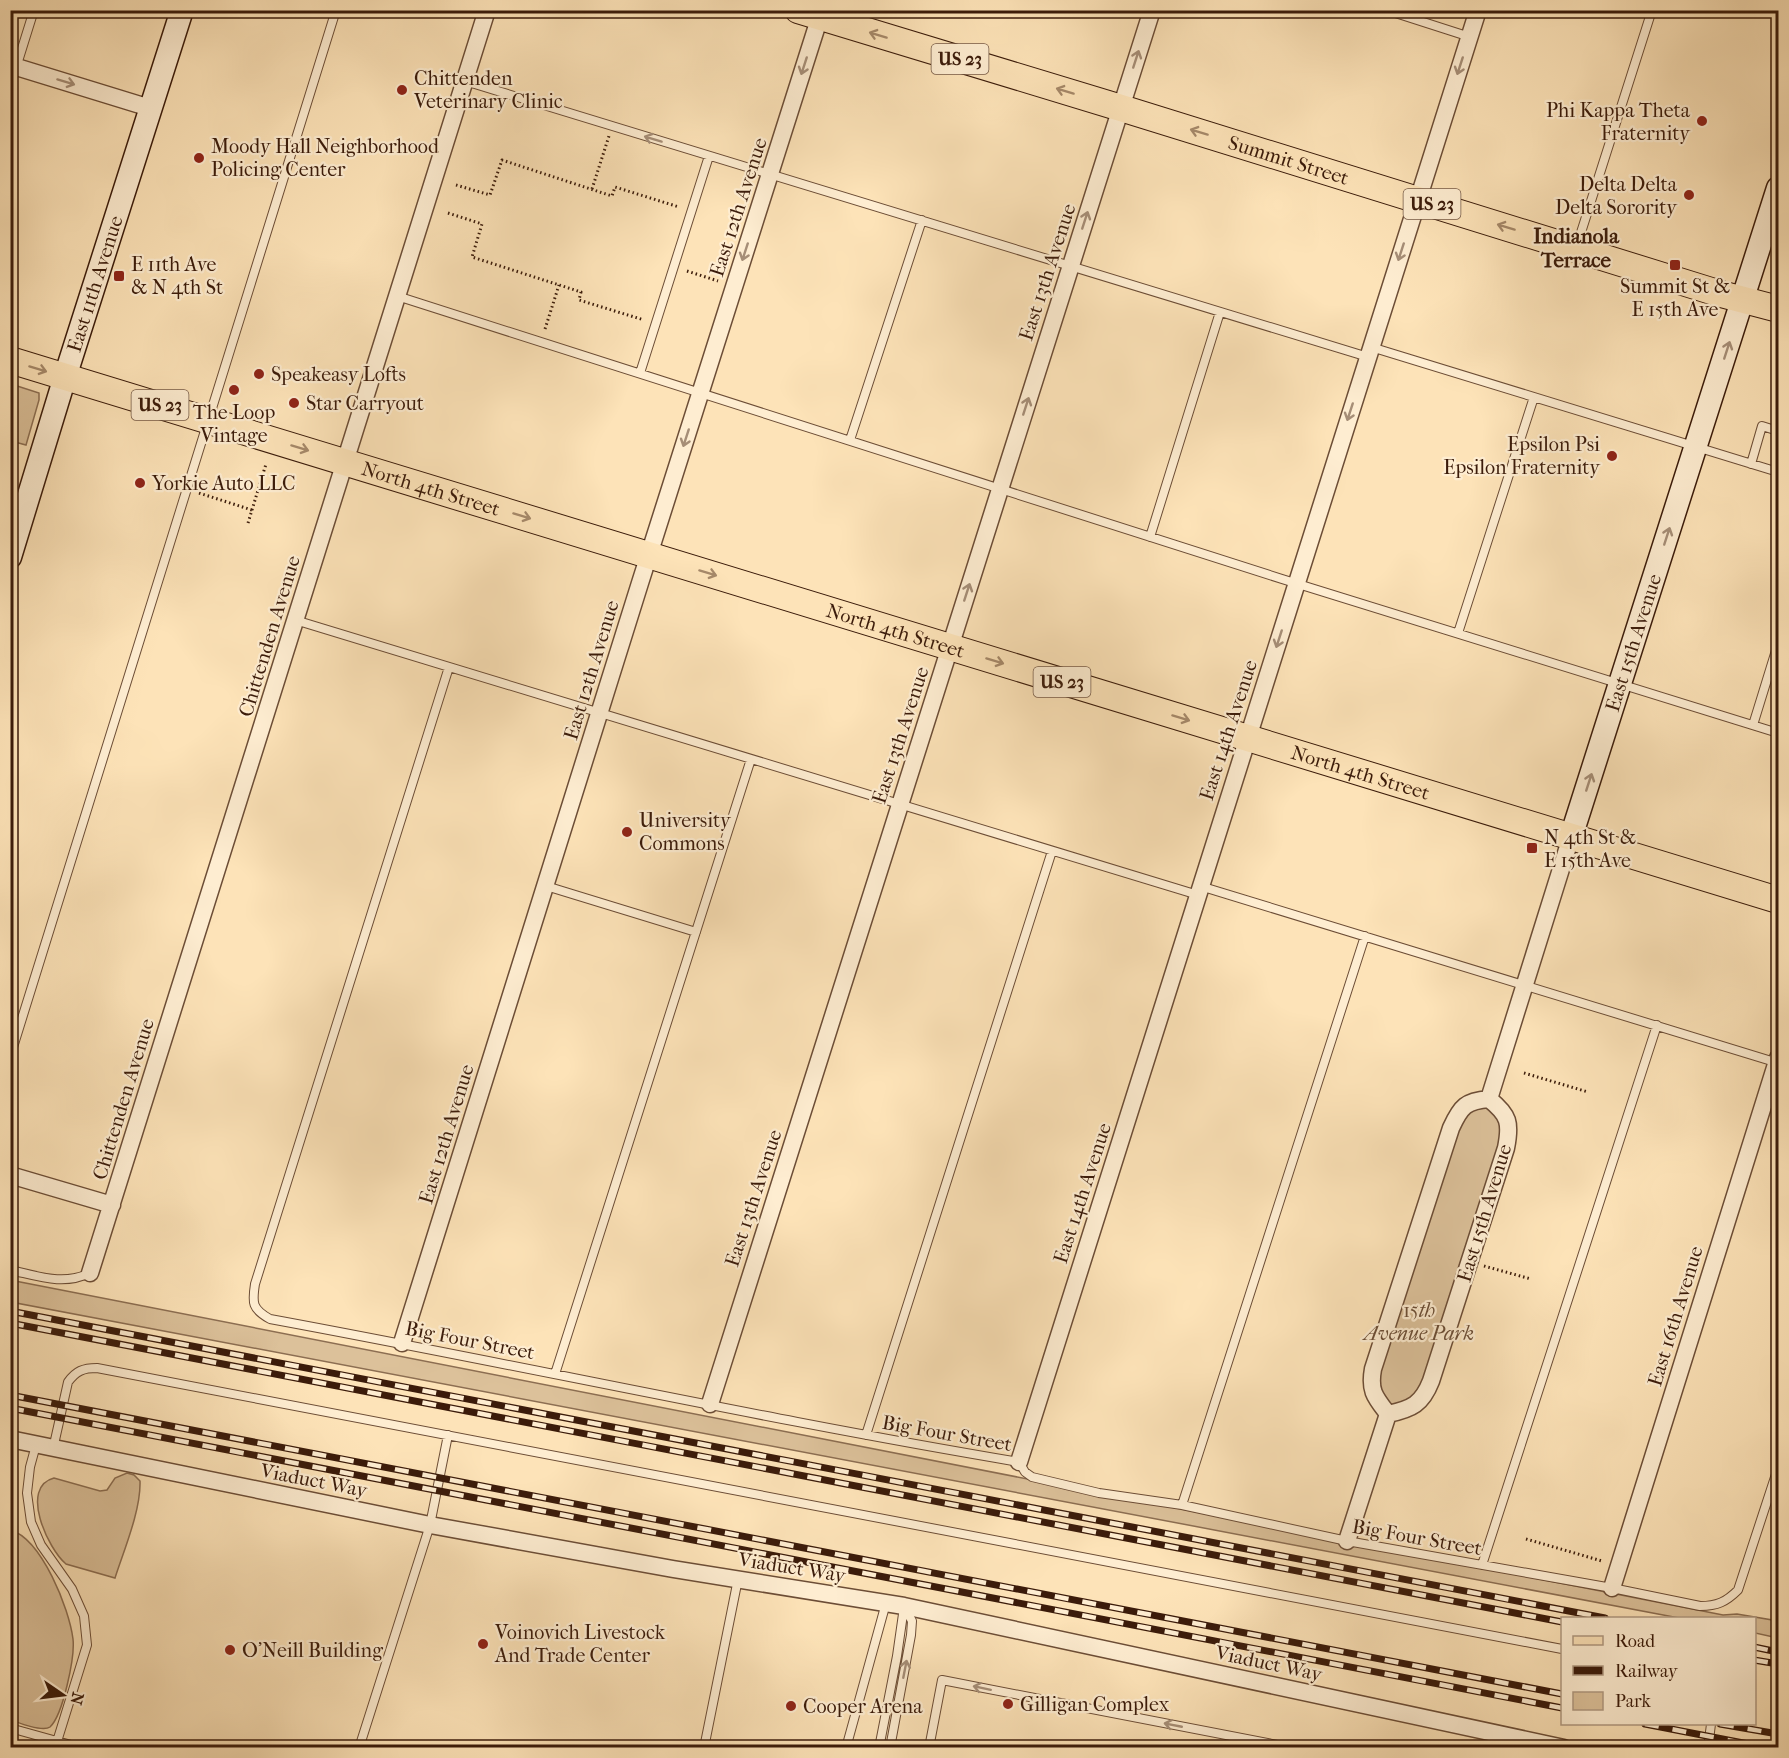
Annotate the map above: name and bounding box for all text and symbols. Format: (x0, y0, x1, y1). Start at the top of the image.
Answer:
one-way arrow (869, 29, 888, 40)
road number: US 23 (932, 44, 988, 74)
one-way arrow (1132, 50, 1143, 69)
one-way arrow (798, 56, 809, 75)
one-way arrow (1454, 56, 1465, 75)
place label: Chittenden Veterinary Clinic (413, 67, 563, 113)
one-way arrow (56, 77, 75, 88)
marker: Chittenden Veterinary Clinic (395, 83, 409, 97)
one-way arrow (1056, 85, 1075, 96)
place label: Phi Kappa Theta Fraternity (1546, 99, 1691, 145)
marker: Phi Kappa Theta Fraternity (1695, 114, 1709, 128)
one-way arrow (1190, 126, 1209, 137)
street label: Summit Street (1225, 131, 1352, 190)
one-way arrow (644, 133, 663, 144)
place label: Moody Hall Neighborhood Policing Center (211, 135, 440, 181)
street label: East 12th Avenue (705, 135, 772, 280)
marker: Moody Hall Neighborhood Policing Center (192, 151, 206, 165)
place label: Delta Delta Delta Sorority (1555, 173, 1678, 219)
marker: Delta Delta Delta Sorority (1682, 188, 1696, 202)
road number: US 23 (1404, 189, 1460, 219)
street label: East 13th Avenue (1014, 201, 1081, 344)
one-way arrow (1081, 211, 1092, 230)
street label: East 11th Avenue (63, 213, 128, 355)
one-way arrow (1497, 221, 1516, 232)
district label: Indianola Terrace (1533, 224, 1620, 272)
one-way arrow (739, 242, 750, 261)
one-way arrow (1395, 242, 1406, 261)
place label: E 11th Ave & N 4th St (131, 253, 223, 299)
marker: Summit St & E 15th Ave (1668, 258, 1682, 272)
marker: E 11th Ave & N 4th St (112, 269, 126, 283)
place label: Summit St & E 15th Ave (1620, 275, 1730, 321)
one-way arrow (1722, 341, 1733, 360)
place label: Speakeasy Lofts (271, 363, 406, 386)
one-way arrow (28, 364, 47, 375)
marker: Speakeasy Lofts (252, 367, 266, 381)
marker: The Loop Vintage (227, 383, 241, 397)
road number: US 23 (132, 390, 188, 420)
place label: Star Carryout (306, 392, 424, 415)
marker: Star Carryout (287, 396, 301, 410)
one-way arrow (1022, 397, 1033, 416)
place label: The Loop Vintage (193, 401, 275, 447)
one-way arrow (1344, 402, 1355, 421)
one-way arrow (680, 428, 691, 447)
place label: Epsilon Psi Epsilon Fraternity (1443, 433, 1601, 479)
one-way arrow (290, 443, 309, 454)
marker: Epsilon Psi Epsilon Fraternity (1605, 449, 1619, 463)
street label: North 4th Street (359, 457, 503, 521)
place label: Yorkie Auto LLC (151, 472, 295, 495)
marker: Yorkie Auto LLC (133, 476, 147, 490)
one-way arrow (512, 511, 531, 522)
one-way arrow (1662, 527, 1673, 546)
street label: Chittenden Avenue (234, 553, 305, 720)
one-way arrow (698, 568, 717, 579)
street label: East 15th Avenue (1601, 571, 1666, 715)
one-way arrow (963, 583, 974, 602)
street label: East 12th Avenue (559, 597, 624, 743)
street label: North 4th Street (824, 599, 967, 663)
one-way arrow (1272, 629, 1283, 648)
one-way arrow (985, 656, 1004, 667)
street label: East 14th Avenue (1195, 657, 1262, 803)
street label: East 13th Avenue (867, 664, 934, 807)
road number: US 23 (1034, 667, 1090, 697)
one-way arrow (1171, 713, 1190, 724)
street label: North 4th Street (1288, 741, 1432, 805)
one-way arrow (1584, 773, 1595, 792)
place label: University Commons (639, 809, 732, 855)
marker: University Commons (620, 825, 634, 839)
place label: N 4th St & E 15th Ave (1544, 826, 1636, 872)
marker: N 4th St & E 15th Ave (1525, 841, 1539, 855)
street label: Chittenden Avenue (88, 1016, 159, 1183)
street label: East 12th Avenue (414, 1061, 479, 1207)
street label: East 14th Avenue (1049, 1120, 1116, 1266)
street label: East 13th Avenue (720, 1127, 787, 1270)
street label: East 15th Avenue (1453, 1141, 1516, 1285)
street label: East 16th Avenue (1643, 1243, 1708, 1389)
park label: 15th Avenue Park (1361, 1299, 1474, 1345)
street label: Big Four Street (403, 1317, 537, 1364)
street label: Big Four Street (880, 1411, 1014, 1456)
street label: Viaduct Way (258, 1459, 371, 1502)
street label: Big Four Street (1350, 1515, 1484, 1560)
street label: Viaduct Way (736, 1548, 849, 1588)
legend (1561, 1617, 1756, 1725)
place label: Voinovich Livestock And Trade Center (494, 1621, 666, 1667)
text: Road (1615, 1631, 1655, 1652)
marker: Voinovich Livestock And Trade Center (476, 1637, 490, 1651)
place label: O'Neill Building (242, 1639, 383, 1662)
street label: Viaduct Way (1213, 1641, 1326, 1686)
marker: O'Neill Building (223, 1643, 237, 1657)
one-way arrow (900, 1660, 911, 1680)
text: Railway (1615, 1661, 1679, 1682)
north arrow (33, 1665, 93, 1725)
one-way arrow (973, 1682, 992, 1693)
text: N (66, 1690, 88, 1708)
text: Park (1615, 1691, 1652, 1712)
place label: Gilligan Complex (1020, 1693, 1170, 1716)
place label: Cooper Arena (803, 1695, 923, 1718)
marker: Gilligan Complex (1001, 1697, 1015, 1711)
marker: Cooper Arena (784, 1699, 798, 1713)
one-way arrow (1164, 1719, 1184, 1730)

